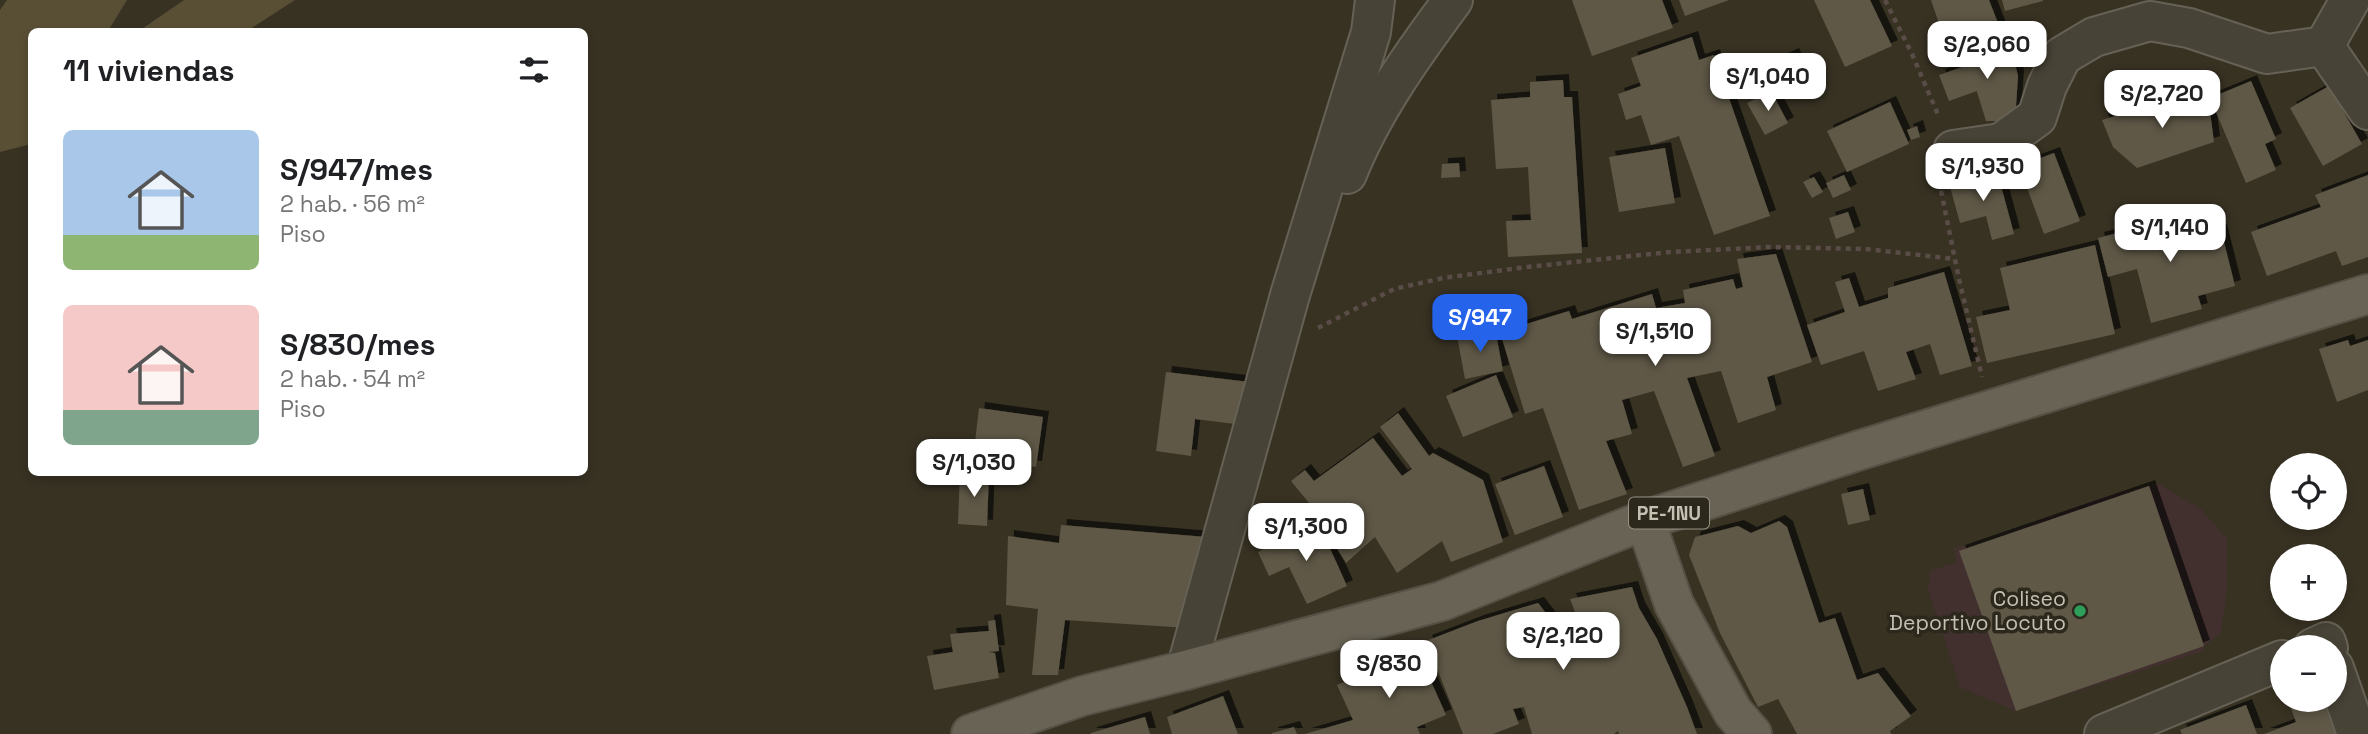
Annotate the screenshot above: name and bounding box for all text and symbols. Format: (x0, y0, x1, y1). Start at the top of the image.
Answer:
pin: S/2,060 (1922, 22, 2052, 81)
text: S/2,060 (1944, 29, 2030, 59)
text: 11 viviendas (63, 51, 234, 90)
icon: filters (515, 51, 553, 89)
pin: S/1,040 (1703, 54, 1833, 113)
text: S/1,040 (1726, 61, 1810, 91)
pin: S/2,720 (2097, 71, 2227, 130)
text: S/2,720 (2120, 78, 2204, 108)
pin: S/1,930 (1918, 144, 2048, 203)
text: S/947/mes (280, 150, 433, 189)
text: S/1,930 (1942, 151, 2024, 181)
icon: home (119, 158, 203, 242)
text: 2 hab. · 56 m² (280, 189, 425, 219)
pin: S/1,140 (2105, 204, 2235, 264)
text: S/1,140 (2131, 212, 2209, 242)
text: Piso (280, 219, 326, 249)
pin: S/947 (1431, 294, 1529, 354)
text: S/947 (1448, 302, 1512, 332)
pin: S/1,510 (1590, 308, 1720, 368)
text: S/1,510 (1616, 316, 1694, 346)
text: S/830/mes (280, 325, 436, 364)
icon: home (119, 333, 203, 417)
text: 2 hab. · 54 m² (280, 364, 425, 394)
text: Piso (280, 394, 326, 424)
pin: S/1,030 (909, 440, 1039, 499)
text: S/1,030 (932, 447, 1016, 477)
map controls (2270, 453, 2347, 712)
button: locate (2270, 453, 2347, 530)
road number: PE-1NU (1629, 498, 1709, 528)
pin: S/1,300 (1241, 504, 1371, 563)
text: S/1,300 (1264, 511, 1348, 541)
button: + (2270, 544, 2347, 621)
place label: Coliseo Deportivo Locuto (1889, 585, 2066, 636)
marker: Coliseo Deportivo Locuto (2072, 603, 2088, 619)
pin: S/2,120 (1498, 612, 1628, 672)
text: S/2,120 (1523, 620, 1603, 650)
button: − (2270, 635, 2347, 712)
pin: S/830 (1340, 640, 1438, 700)
text: S/830 (1356, 648, 1422, 678)

